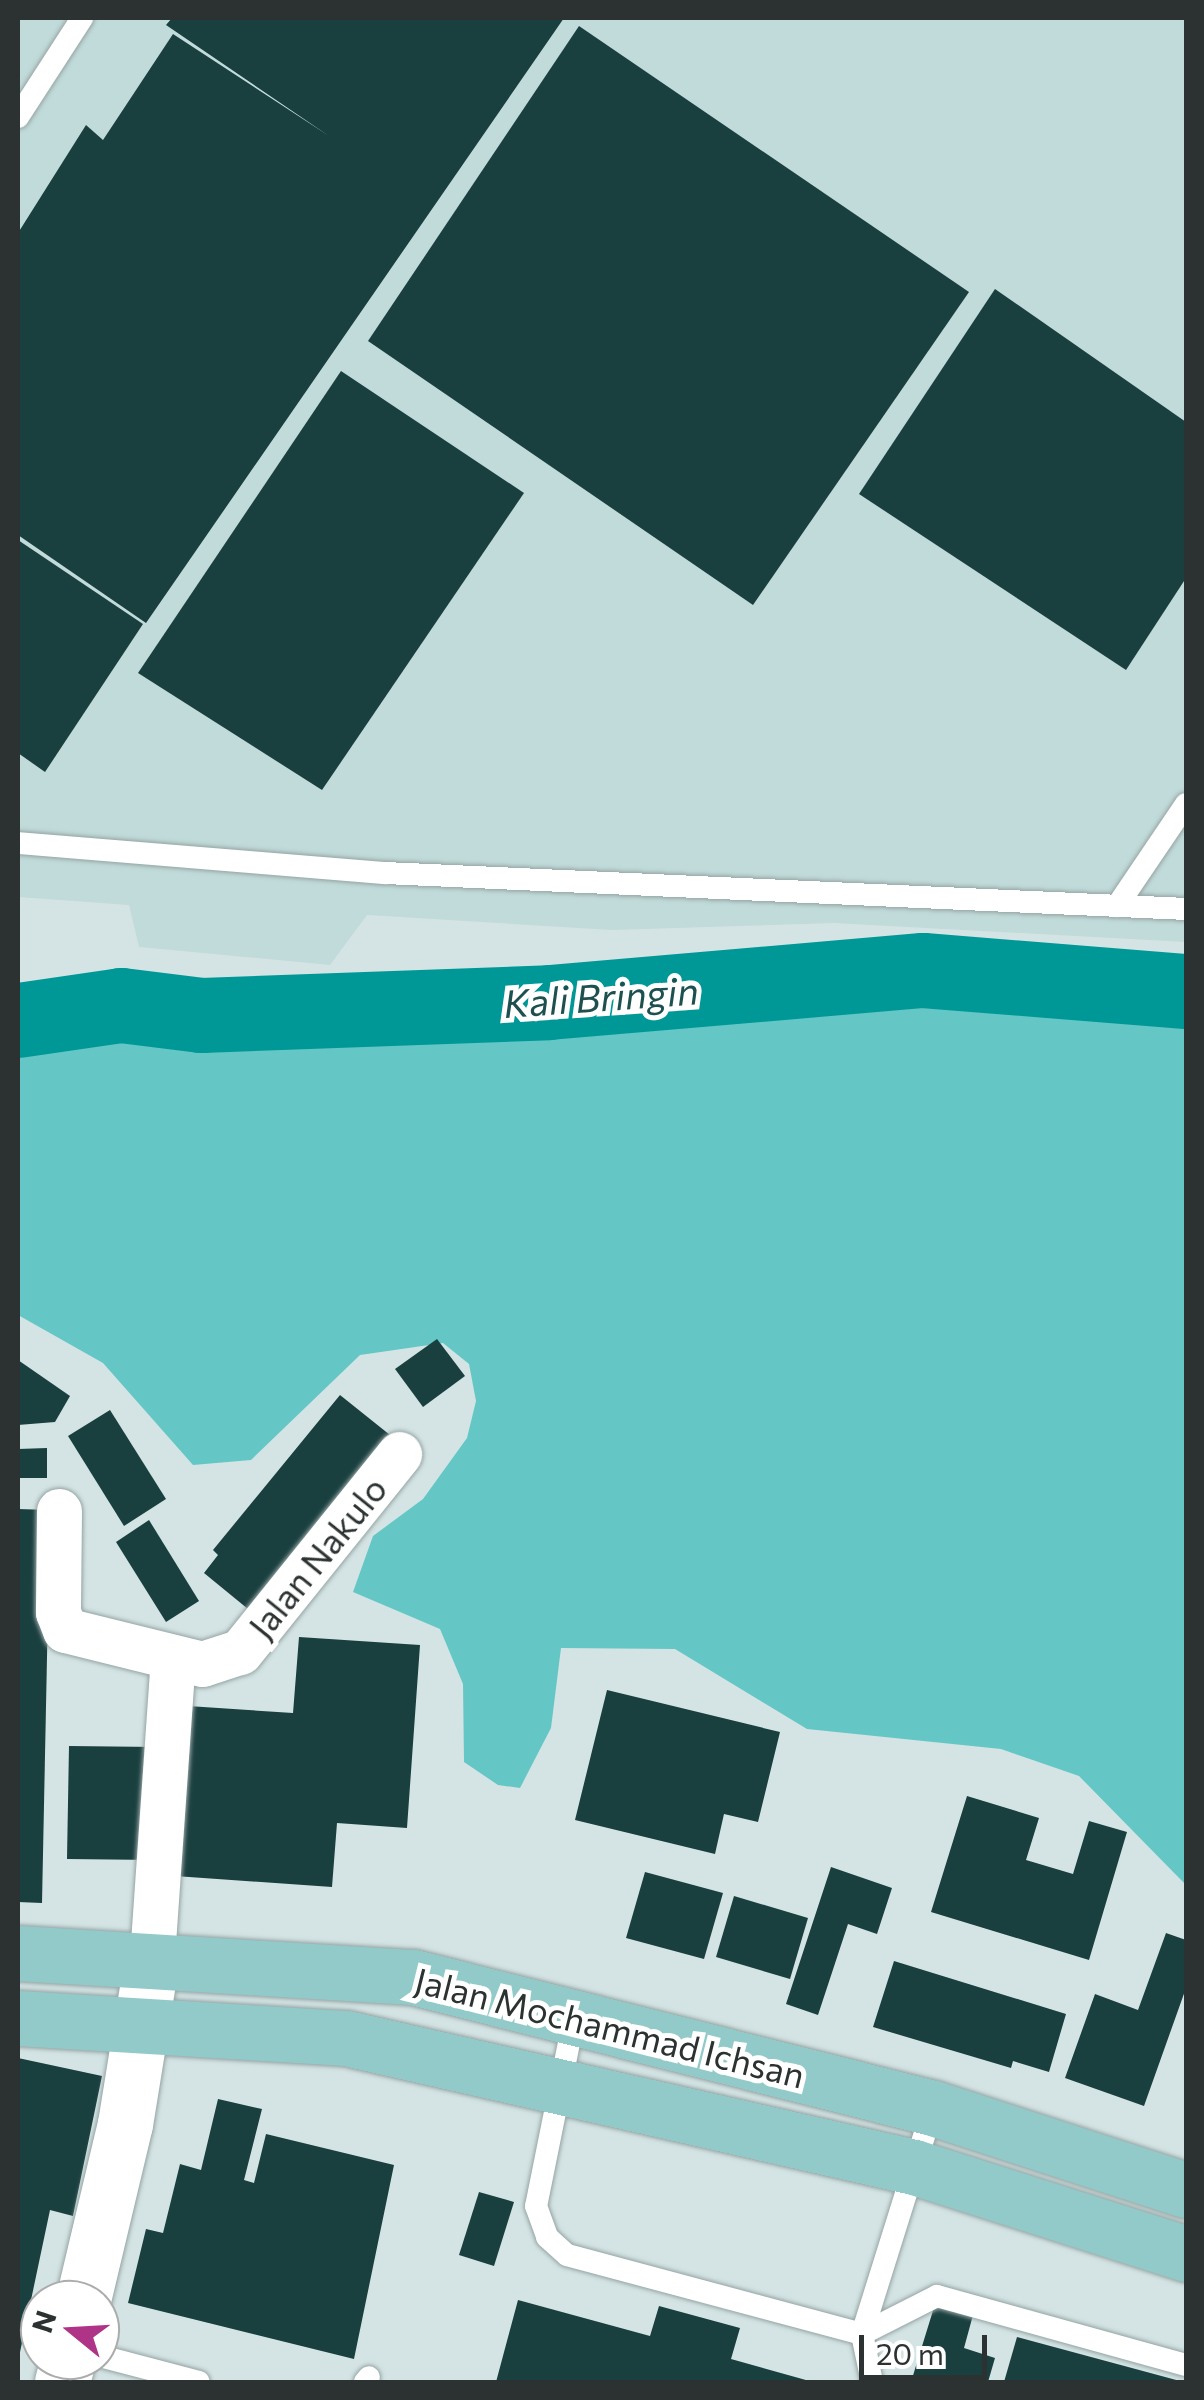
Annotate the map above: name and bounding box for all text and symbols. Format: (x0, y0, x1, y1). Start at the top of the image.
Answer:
water label: Kali Bringin (502, 966, 700, 1026)
street label: Jalan Nakulo (239, 1468, 395, 1646)
street label: Jalan Mochammad Ichsan (411, 1958, 809, 2096)
north arrow (20, 2280, 120, 2380)
text: N (24, 2306, 63, 2337)
scale bar (864, 2315, 992, 2377)
text: 20 m (876, 2334, 944, 2371)

